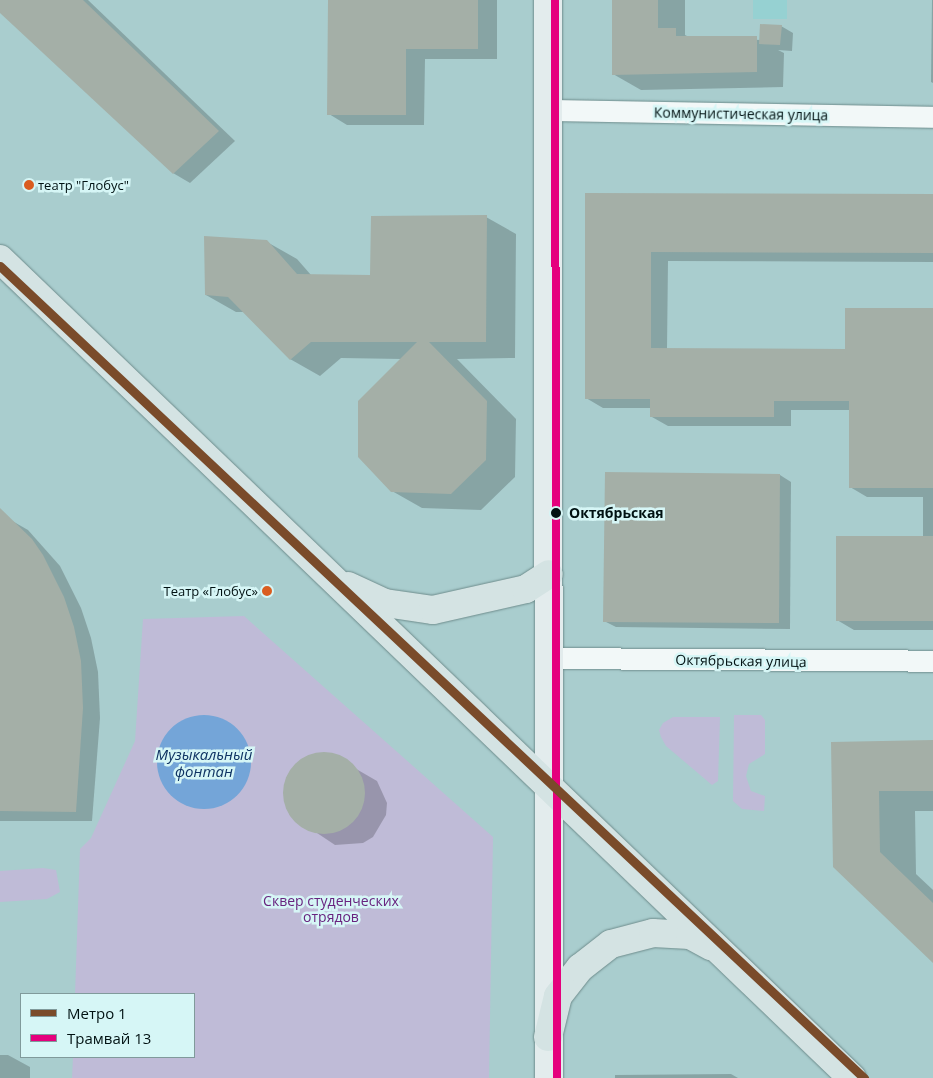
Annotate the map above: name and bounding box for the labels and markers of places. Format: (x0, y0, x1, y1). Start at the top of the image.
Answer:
place label: театр "Глобус" (38, 177, 129, 193)
marker: театр "Глобус" (24, 180, 34, 190)
marker: Октябрьская (547, 504, 565, 522)
place label: Октябрьская (569, 505, 664, 521)
place label: Театр «Глобус» (163, 583, 258, 599)
marker: Театр «Глобус» (262, 586, 272, 596)

